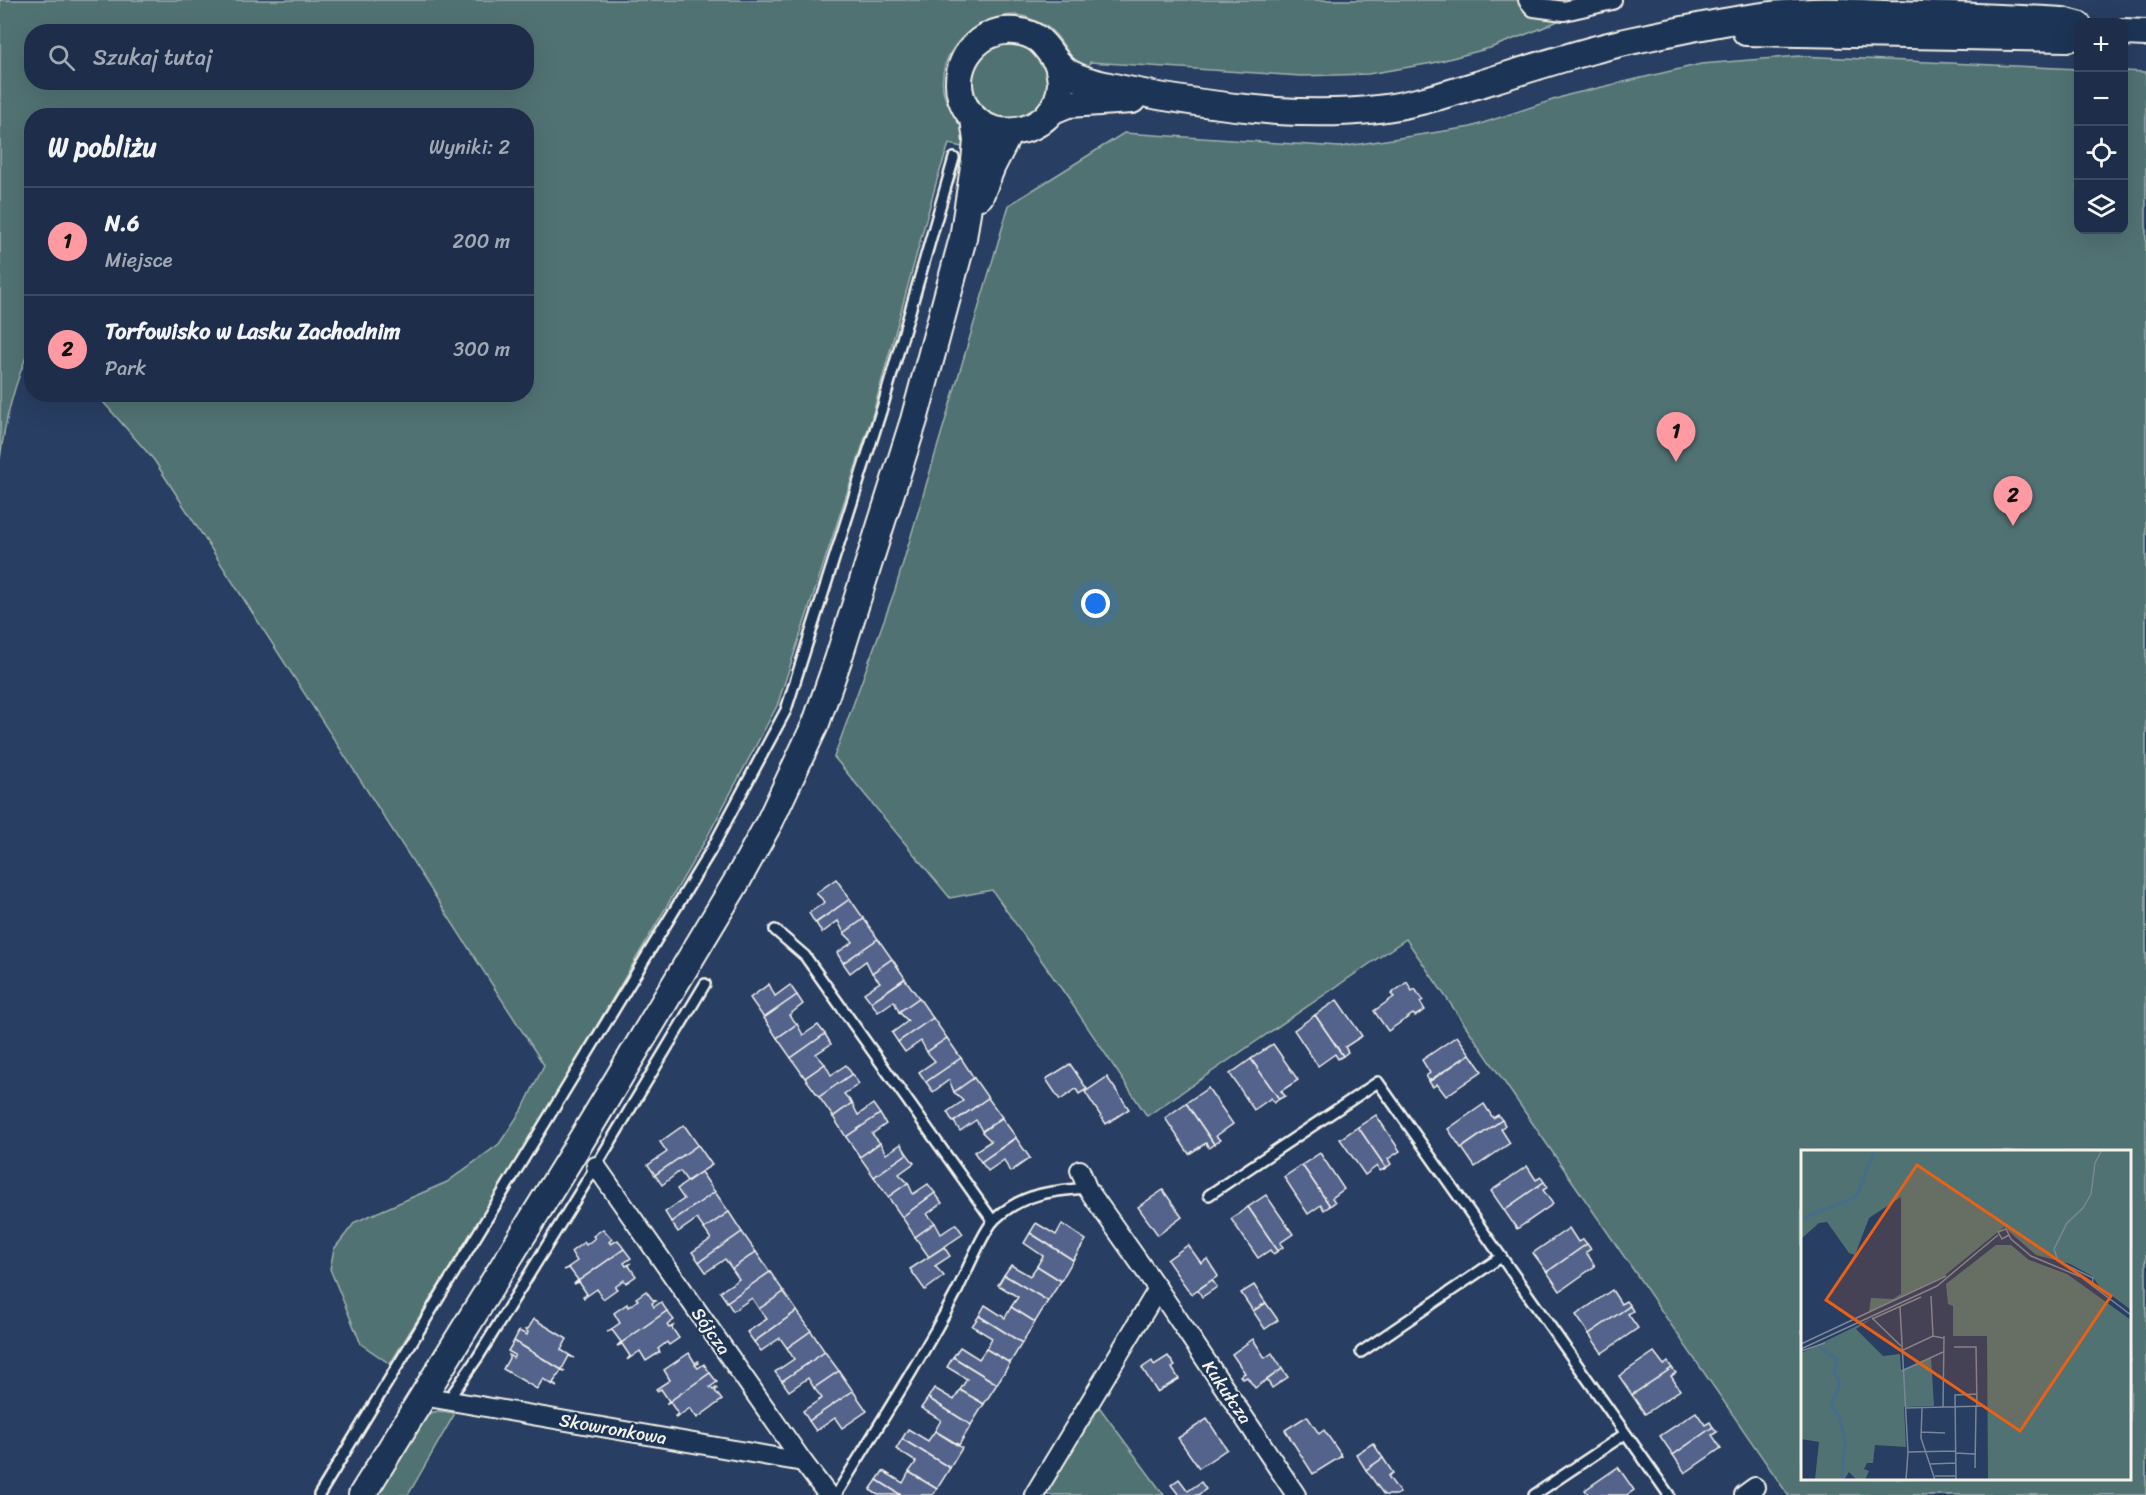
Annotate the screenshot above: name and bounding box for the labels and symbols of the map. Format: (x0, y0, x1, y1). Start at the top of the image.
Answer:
pin: 1 (1656, 412, 1696, 462)
pin: 2 (1994, 476, 2032, 526)
your location (1081, 589, 1110, 618)
inset map (1801, 1150, 2131, 1480)
street label: Sójcza (683, 1300, 739, 1362)
street label: Kukułcza (1194, 1353, 1260, 1431)
street label: Skowronkowa (557, 1404, 669, 1454)

